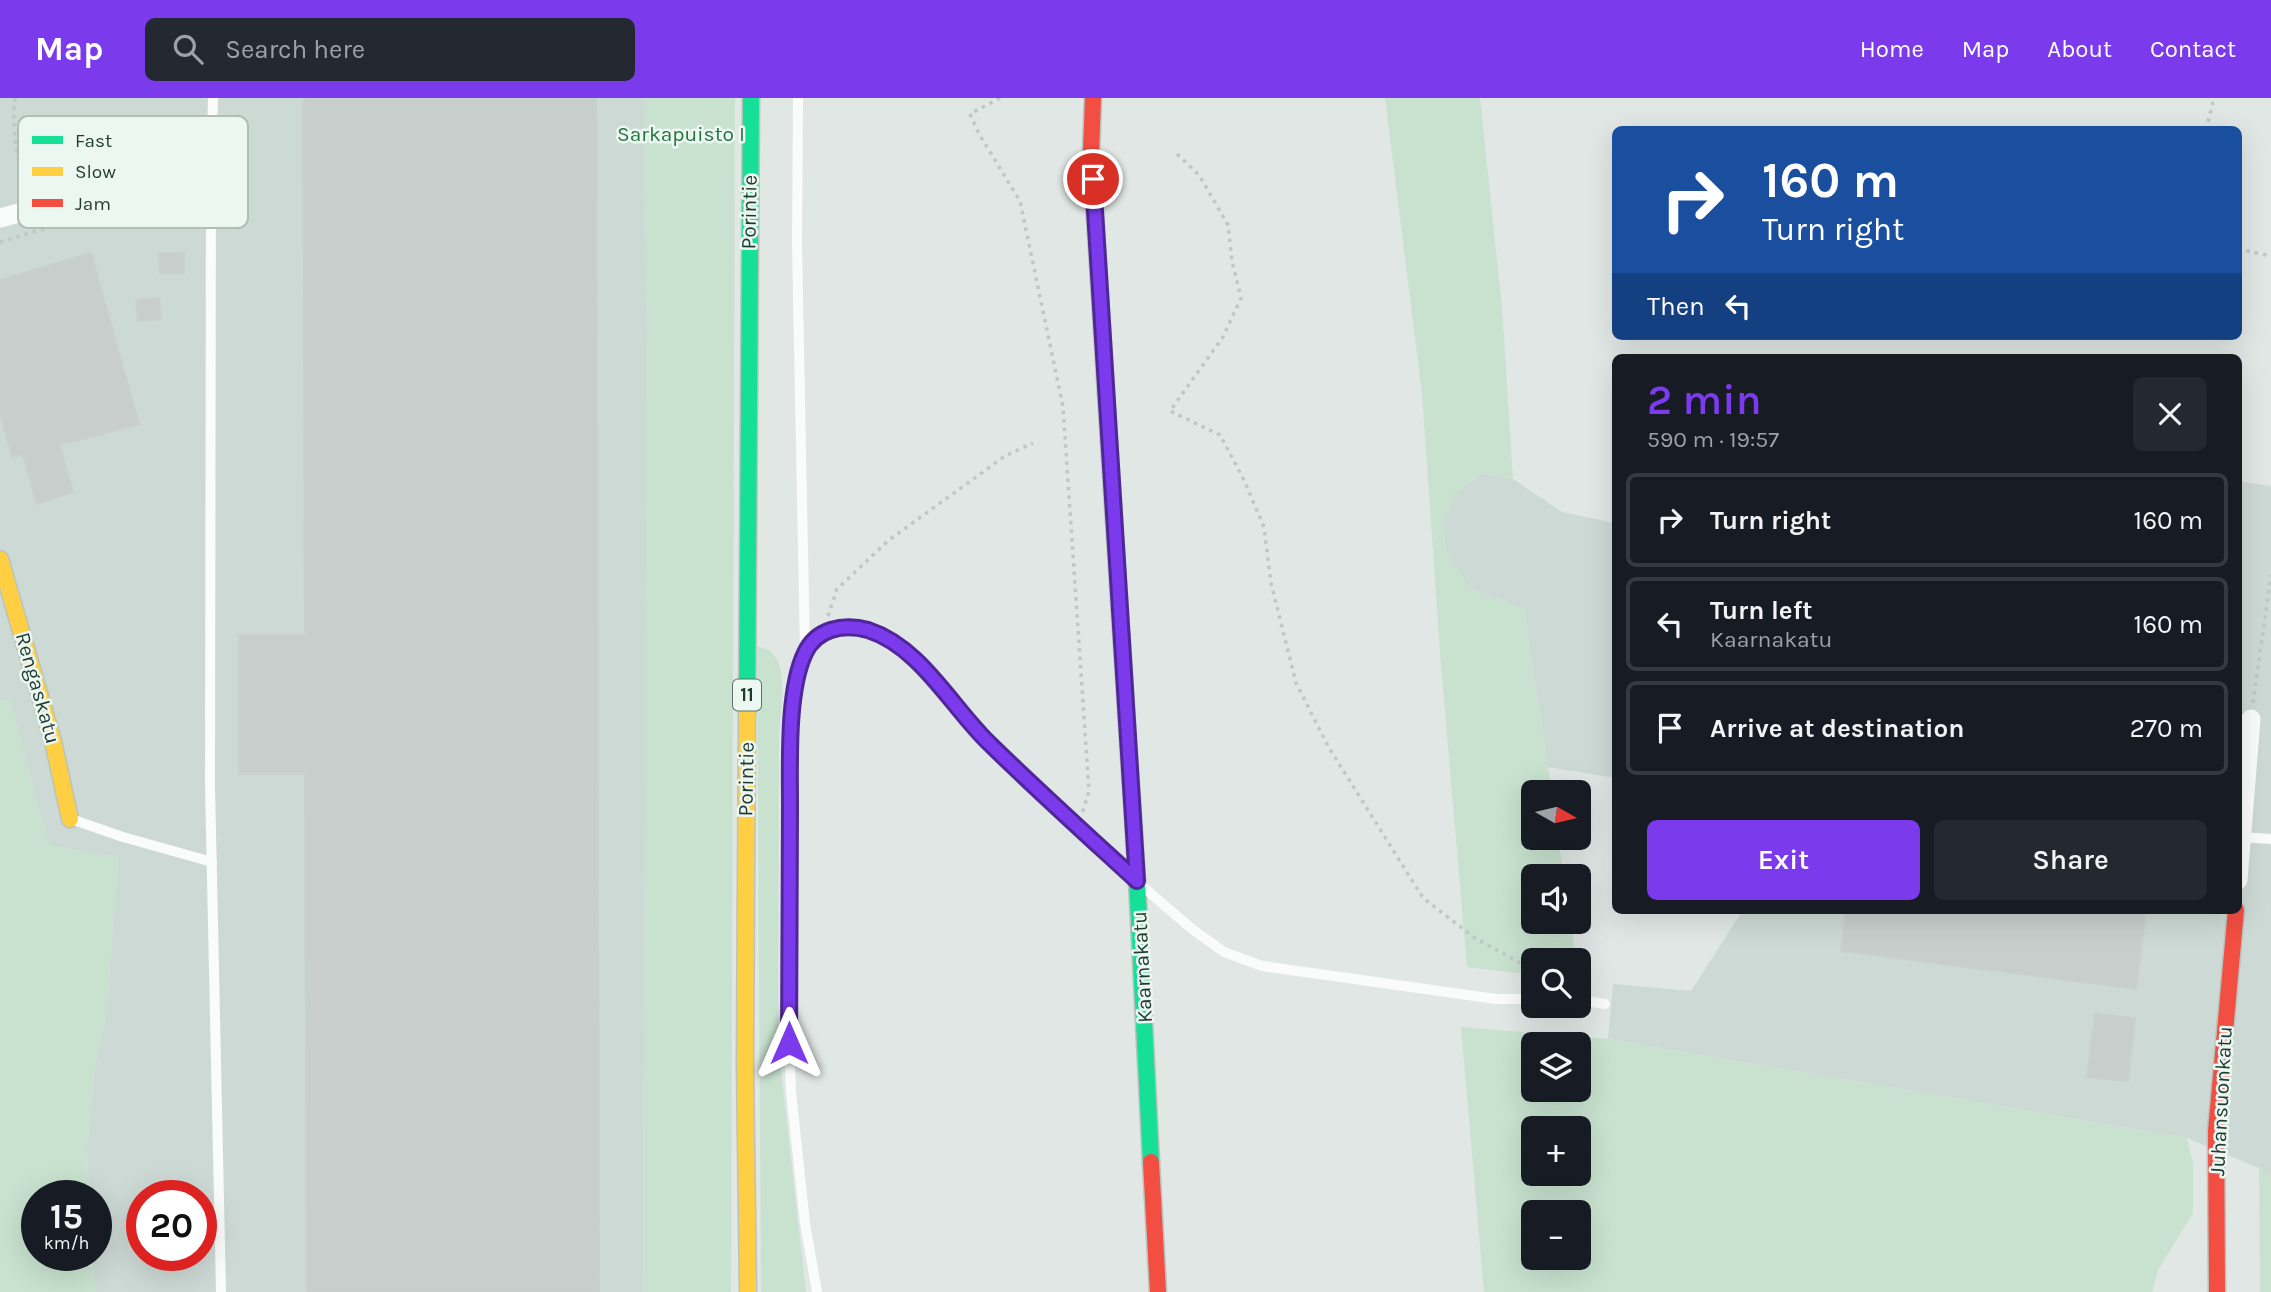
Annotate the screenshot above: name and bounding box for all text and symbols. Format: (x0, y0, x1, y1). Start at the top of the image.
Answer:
search box (145, 18, 635, 81)
text: Map (35, 30, 103, 68)
icon: search (169, 30, 207, 68)
text: Search here (225, 34, 365, 65)
text: Home (1860, 35, 1924, 63)
text: Map (1962, 35, 2009, 63)
text: About (2047, 35, 2112, 63)
text: Contact (2150, 35, 2236, 63)
legend (18, 116, 248, 228)
park label: Sarkapuisto I (617, 122, 745, 146)
text: Fast (75, 130, 112, 152)
pin (1063, 149, 1123, 209)
text: 160 m (1762, 152, 1899, 209)
icon: right (1647, 154, 1738, 245)
icon: arrive (1074, 160, 1112, 198)
text: Slow (75, 161, 116, 183)
street label: Porintie (736, 175, 762, 249)
text: Jam (75, 193, 111, 215)
text: Turn right (1762, 211, 1904, 248)
icon: left (1719, 287, 1757, 325)
text: Then (1647, 291, 1705, 322)
text: 2 min (1647, 375, 1762, 425)
button: close (2133, 377, 2207, 451)
text: 590 m · 19:57 (1647, 426, 1779, 453)
icon: right (1651, 501, 1689, 539)
text: Turn right (1710, 505, 1831, 536)
text: 160 m (2134, 505, 2203, 536)
text: Turn left (1710, 595, 1812, 626)
icon: left (1651, 605, 1689, 643)
text: 160 m (2134, 609, 2203, 640)
text: Kaarnakatu (1710, 626, 1832, 653)
street label: Rengaskatu (11, 630, 65, 746)
road number: 11 (733, 680, 761, 710)
icon: arrive (1651, 709, 1689, 747)
text: Arrive at destination (1710, 713, 1964, 744)
text: 270 m (2130, 713, 2203, 744)
street label: Porintie (733, 742, 759, 816)
north arrow (1521, 780, 1591, 850)
map controls (1521, 780, 1591, 1270)
button: Exit (1647, 820, 1920, 900)
button: Share (1934, 820, 2207, 900)
button: sound (1521, 864, 1591, 934)
street label: Kaarnakatu (1127, 911, 1157, 1023)
button: search (1521, 948, 1591, 1018)
position arrow (752, 1006, 826, 1080)
street label: Juhansuonkatu (2205, 1025, 2237, 1177)
button: layers (1521, 1032, 1591, 1102)
button: + (1521, 1116, 1591, 1186)
speed limit sign: 20 (126, 1180, 217, 1271)
text: 15 (50, 1196, 83, 1237)
button: − (1521, 1200, 1591, 1270)
text: km/h (44, 1232, 89, 1254)

